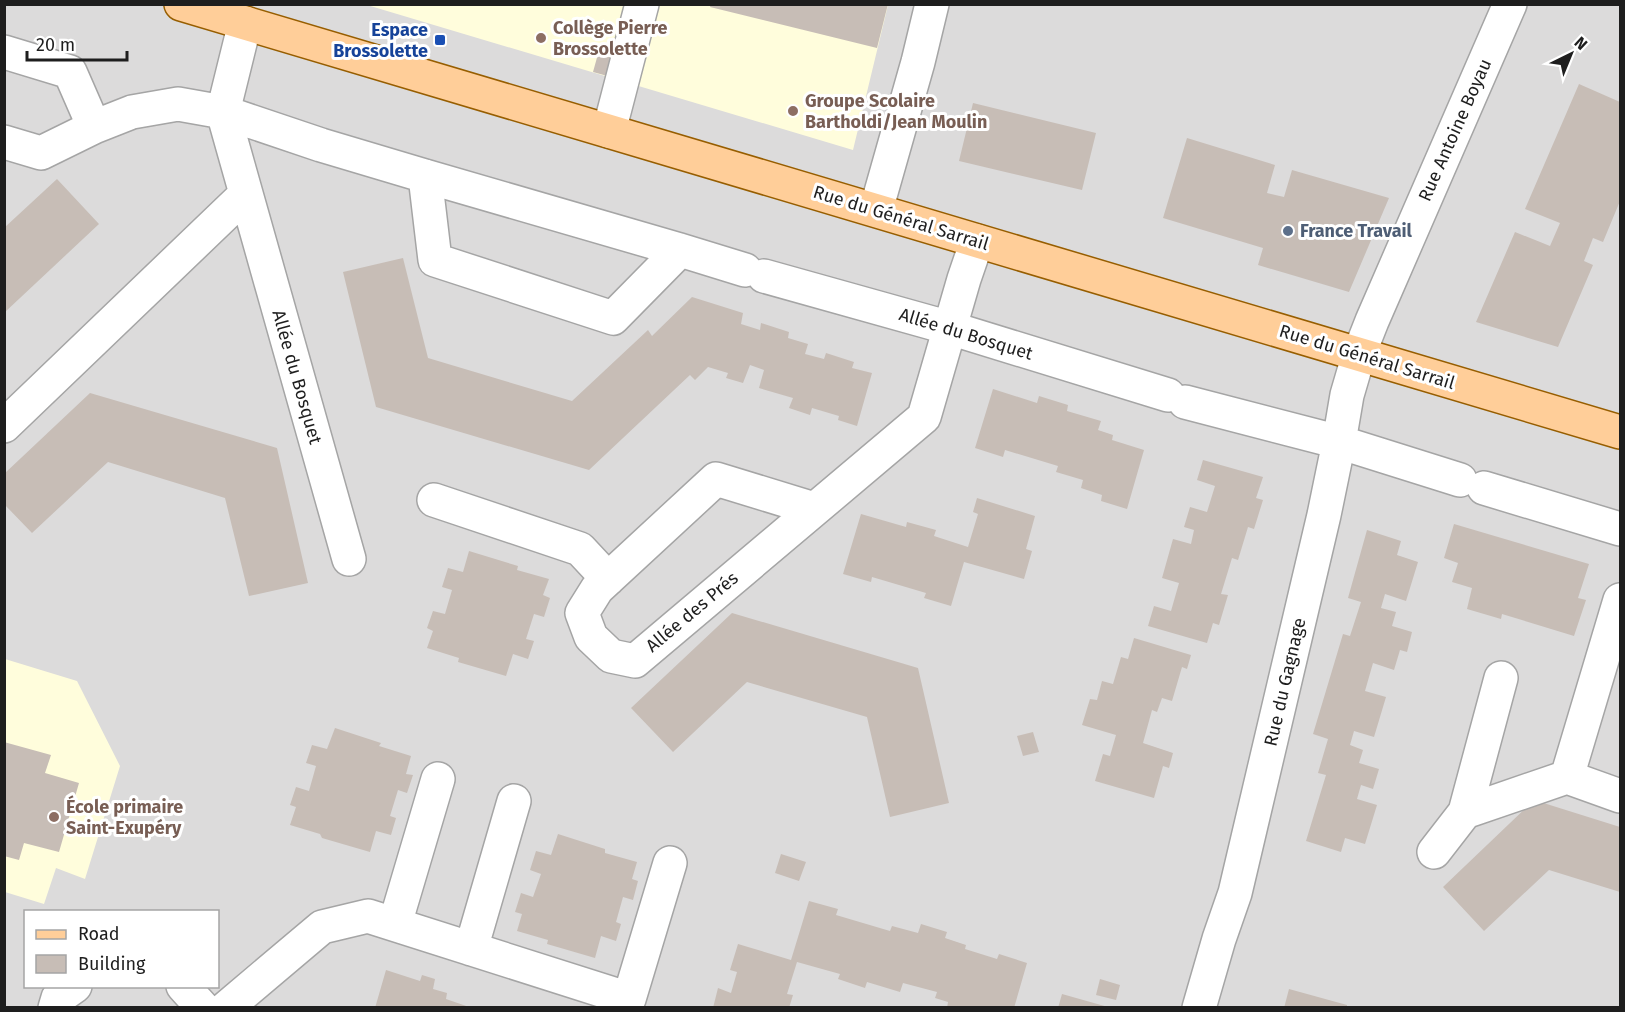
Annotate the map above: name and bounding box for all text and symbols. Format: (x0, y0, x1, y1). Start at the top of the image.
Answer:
place label: Collège Pierre Brossolette (553, 17, 667, 60)
place label: Espace Brossolette (333, 19, 428, 62)
scale bar (27, 24, 128, 62)
north arrow (1541, 24, 1601, 84)
marker: Collège Pierre Brossolette (534, 31, 548, 45)
marker: Espace Brossolette (433, 33, 447, 47)
text: N (1571, 33, 1591, 54)
text: 20 m (36, 34, 75, 56)
street label: Rue Antoine Boyau (1414, 55, 1496, 205)
place label: Groupe Scolaire Bartholdi/Jean Moulin (805, 90, 987, 133)
marker: Groupe Scolaire Bartholdi/Jean Moulin (786, 104, 800, 118)
street label: Rue du Général Sarrail (811, 181, 991, 255)
place label: France Travail (1300, 220, 1413, 242)
marker: France Travail (1281, 224, 1295, 238)
street label: Allée du Bosquet (897, 303, 1036, 365)
street label: Allée du Bosquet (267, 307, 327, 447)
street label: Rue du Général Sarrail (1277, 320, 1457, 394)
street label: Allée des Prés (641, 567, 743, 657)
street label: Rue du Gagnage (1260, 616, 1310, 748)
place label: École primaire Saint-Exupéry (66, 795, 183, 839)
marker: École primaire Saint-Exupéry (47, 810, 61, 824)
legend (24, 910, 219, 988)
text: Road (78, 923, 120, 945)
text: Building (78, 953, 146, 975)

